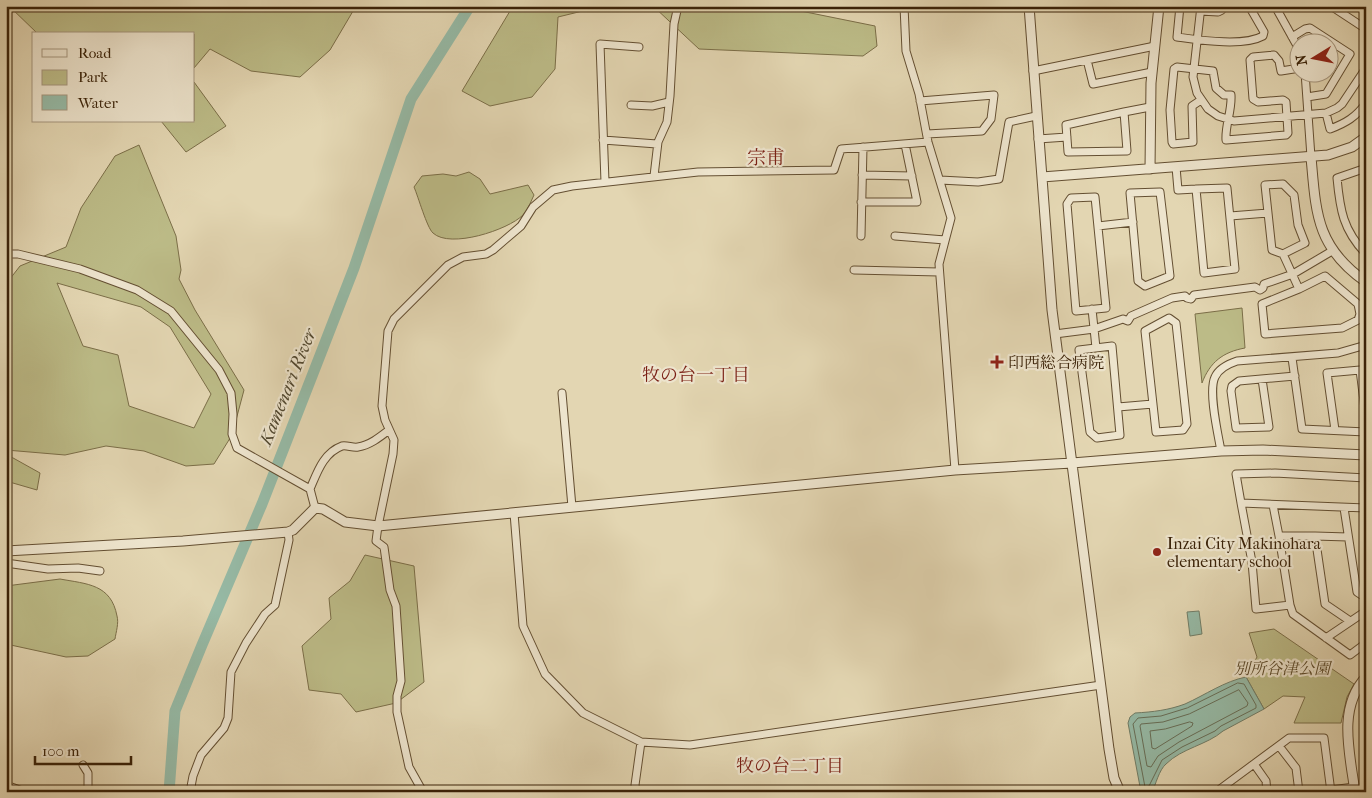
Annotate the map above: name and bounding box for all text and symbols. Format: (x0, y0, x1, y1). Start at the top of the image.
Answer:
legend (32, 32, 195, 122)
north arrow (1290, 32, 1340, 82)
text: Road (78, 44, 112, 62)
text: N (1292, 53, 1311, 67)
text: Park (78, 68, 108, 86)
text: Water (77, 94, 118, 112)
district label: 宗甫 (747, 147, 785, 169)
water label: Kamenari River (254, 324, 322, 450)
place label: 印西総合病院 (1008, 353, 1104, 372)
marker: 印西総合病院 (990, 355, 1004, 369)
district label: 牧の台一丁目 (642, 365, 750, 386)
place label: Inzai City Makinohara elementary school (1167, 534, 1321, 571)
marker: Inzai City Makinohara elementary school (1151, 546, 1163, 558)
park label: 別所谷津公園 (1234, 659, 1333, 678)
scale bar (35, 733, 131, 765)
text: 100 m (42, 742, 80, 760)
district label: 牧の台二丁目 (736, 756, 844, 777)

